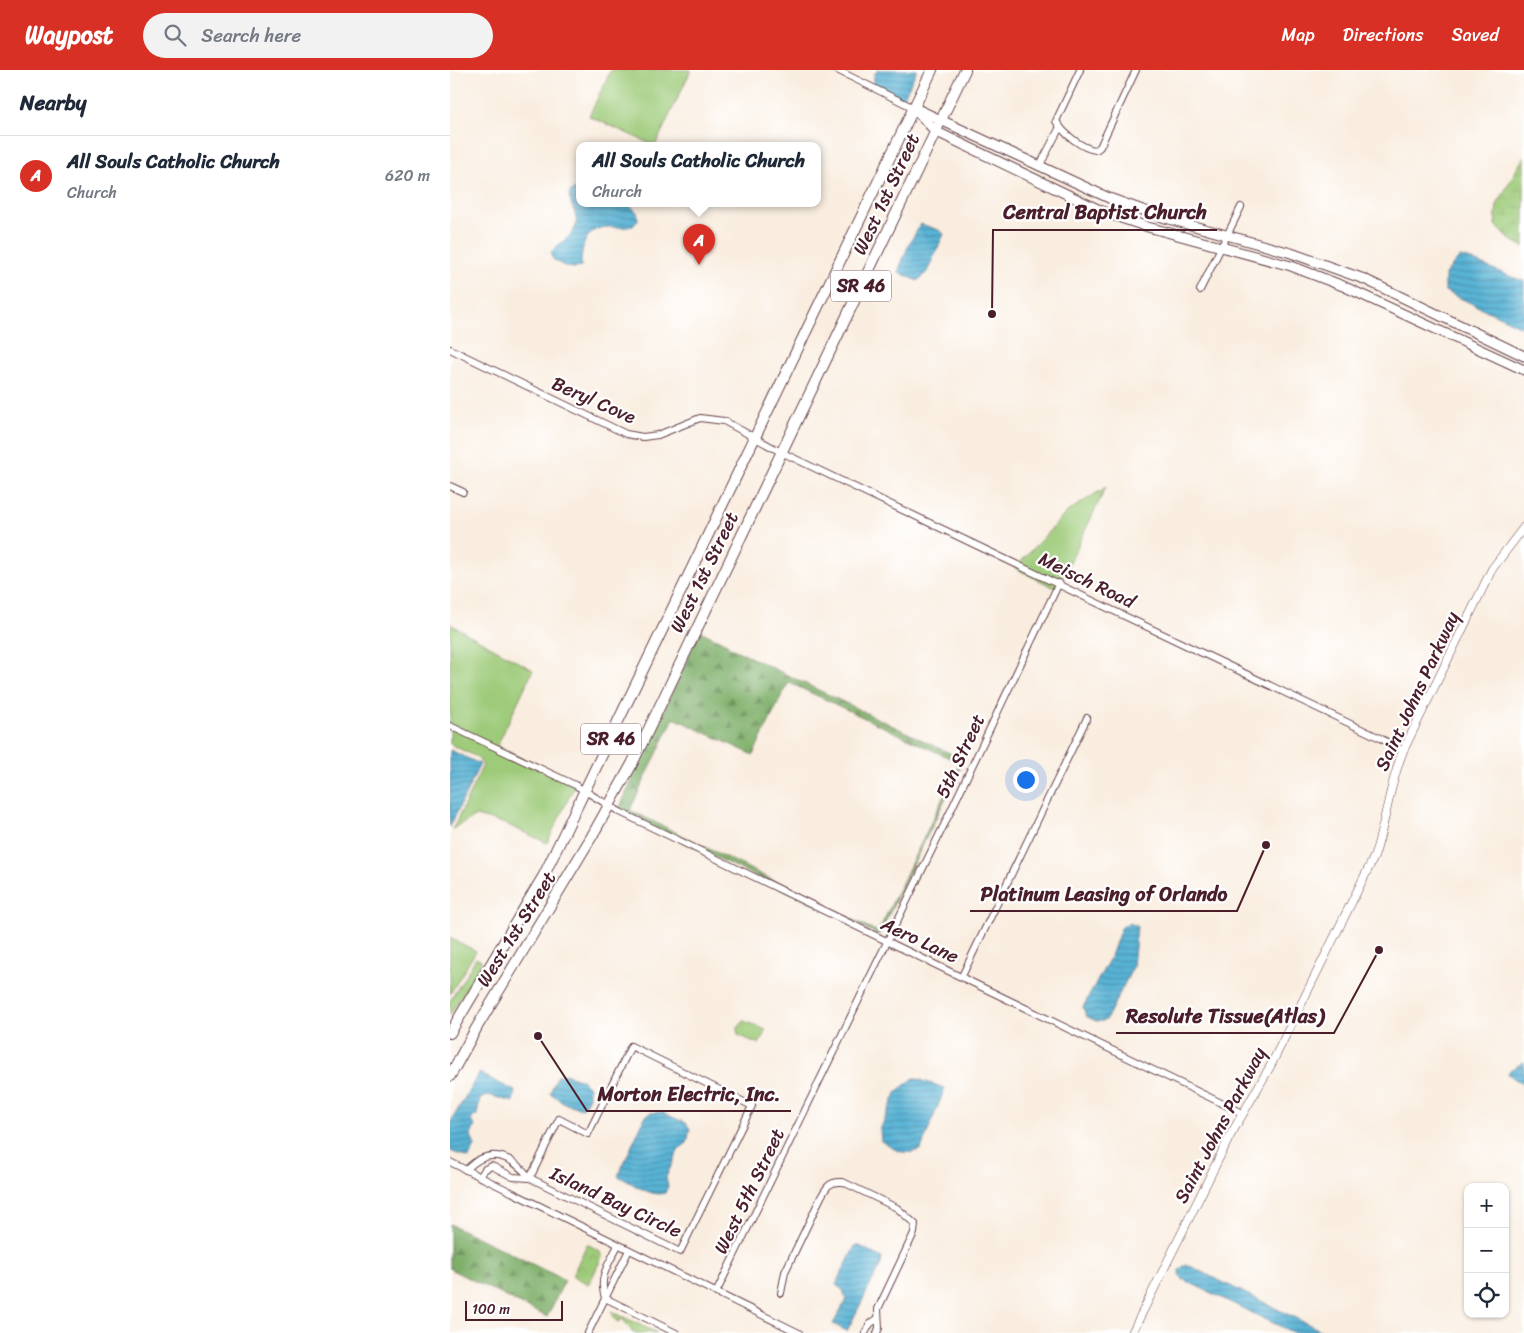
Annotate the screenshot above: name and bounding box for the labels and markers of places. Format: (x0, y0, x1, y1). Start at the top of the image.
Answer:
callout: Central Baptist Church (993, 195, 1217, 230)
pin: A (683, 224, 715, 265)
callout: Platinum Leasing of Orlando (970, 876, 1237, 911)
callout: Resolute Tissue(Atlas) (1116, 998, 1334, 1033)
callout: Morton Electric, Inc. (587, 1076, 791, 1111)

